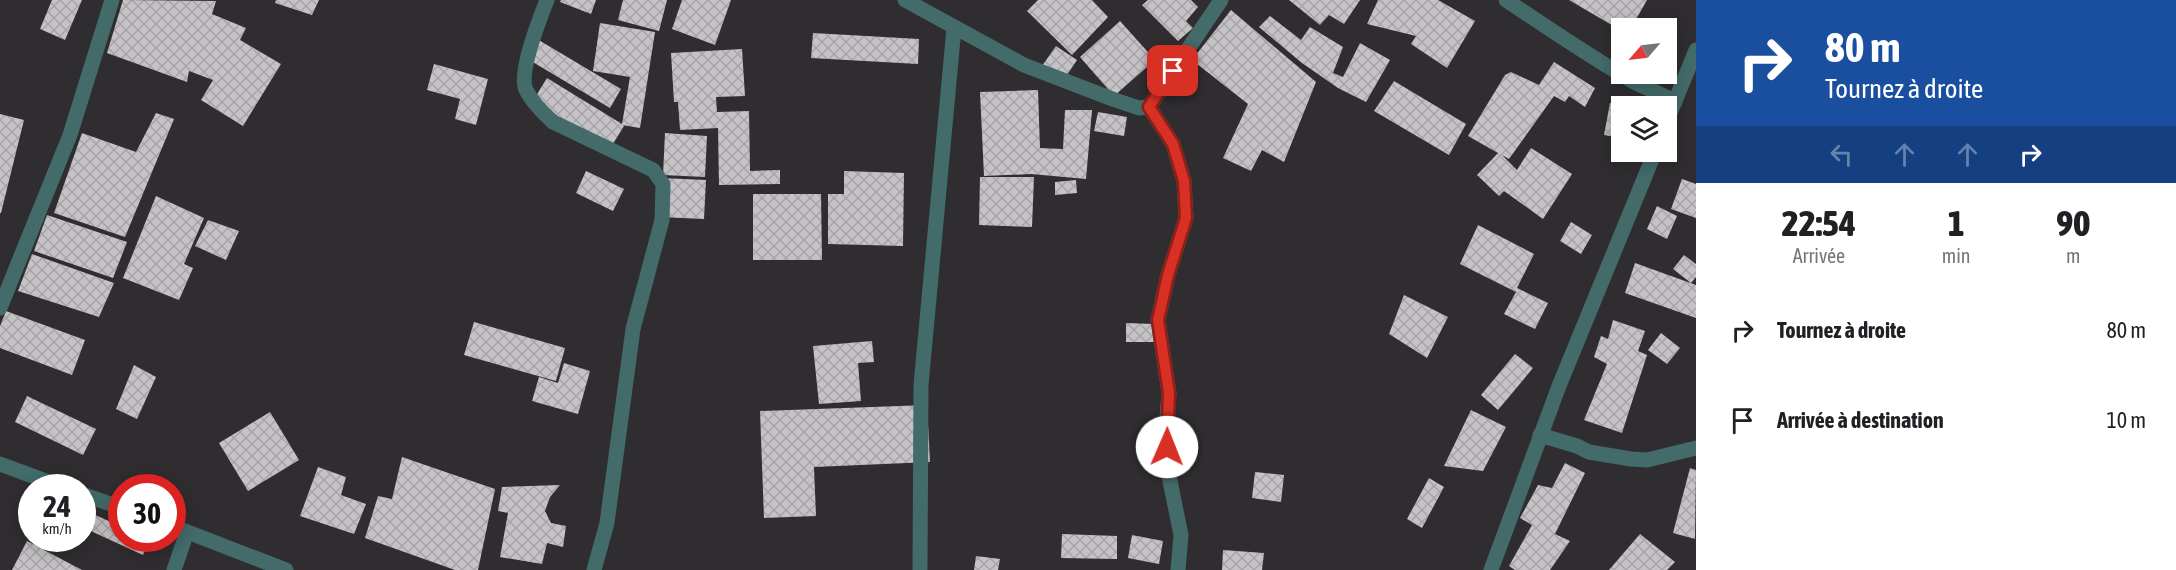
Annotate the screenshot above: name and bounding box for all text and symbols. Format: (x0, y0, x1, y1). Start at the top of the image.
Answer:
north arrow (1611, 18, 1677, 84)
map controls (1611, 18, 1677, 162)
text: 80 m (1825, 23, 1900, 71)
icon: right (1726, 24, 1804, 102)
pin (1147, 45, 1198, 96)
icon: arrive (1156, 54, 1189, 87)
text: Tournez à droite (1825, 73, 1983, 104)
button: layers (1611, 96, 1677, 162)
icon: left (1825, 138, 1858, 171)
icon: ahead (1888, 138, 1921, 171)
icon: ahead (1951, 138, 1984, 171)
icon: right (2014, 138, 2047, 171)
text: 22:54 (1782, 202, 1856, 244)
text: 1 (1948, 202, 1965, 244)
text: 90 (2056, 202, 2090, 244)
text: Arrivée (1793, 244, 1845, 267)
text: min (1942, 244, 1970, 267)
text: m (2066, 244, 2080, 267)
icon: right (1726, 314, 1759, 347)
text: Tournez à droite (1777, 317, 1906, 343)
text: 80 m (2106, 317, 2146, 343)
icon: arrive (1726, 404, 1759, 437)
text: Arrivée à destination (1777, 407, 1944, 433)
text: 10 m (2106, 407, 2146, 433)
position arrow (1135, 415, 1199, 479)
speed limit sign: 30 (108, 474, 186, 552)
text: 24 (43, 489, 71, 523)
text: km/h (42, 520, 72, 537)

